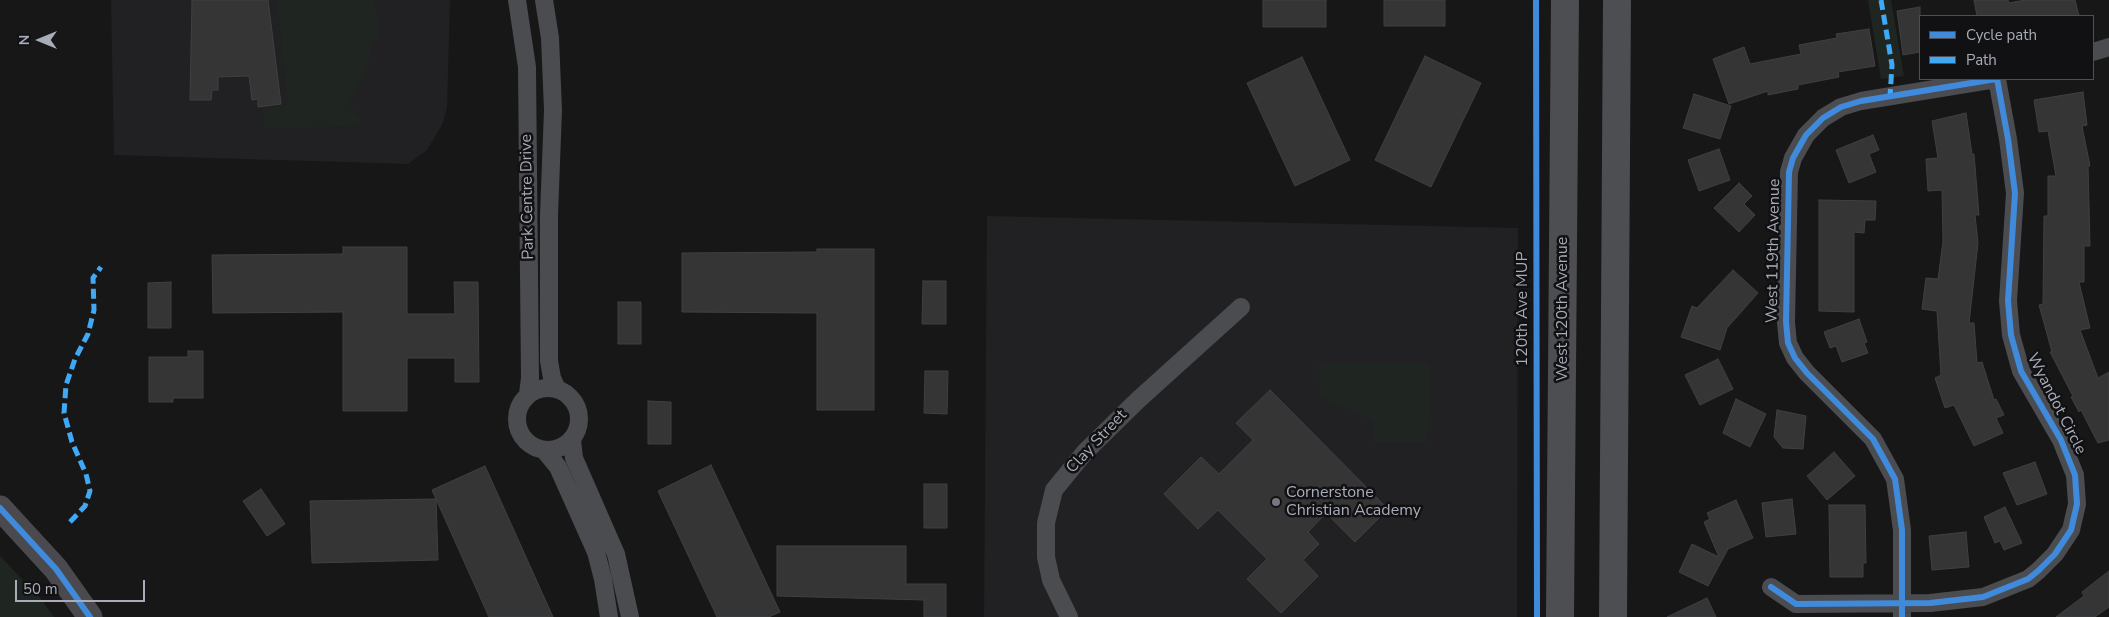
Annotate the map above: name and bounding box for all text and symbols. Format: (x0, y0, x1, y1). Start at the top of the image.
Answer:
north arrow (15, 15, 65, 65)
legend (1919, 15, 2094, 80)
text: Cycle path (1966, 25, 2037, 45)
text: N (15, 35, 34, 45)
text: Path (1966, 50, 1997, 70)
street label: Park Centre Drive (517, 134, 539, 260)
street label: West 119th Avenue (1763, 179, 1785, 323)
street label: West 120th Avenue (1553, 237, 1573, 381)
street label: 120th Ave MUP (1513, 251, 1533, 367)
street label: Wyandot Circle (2022, 350, 2090, 458)
street label: Clay Street (1063, 406, 1131, 478)
place label: Cornerstone Christian Academy (1286, 483, 1421, 521)
marker: Cornerstone Christian Academy (1270, 496, 1282, 508)
scale bar (18, 570, 148, 602)
text: 50 m (23, 579, 58, 599)

